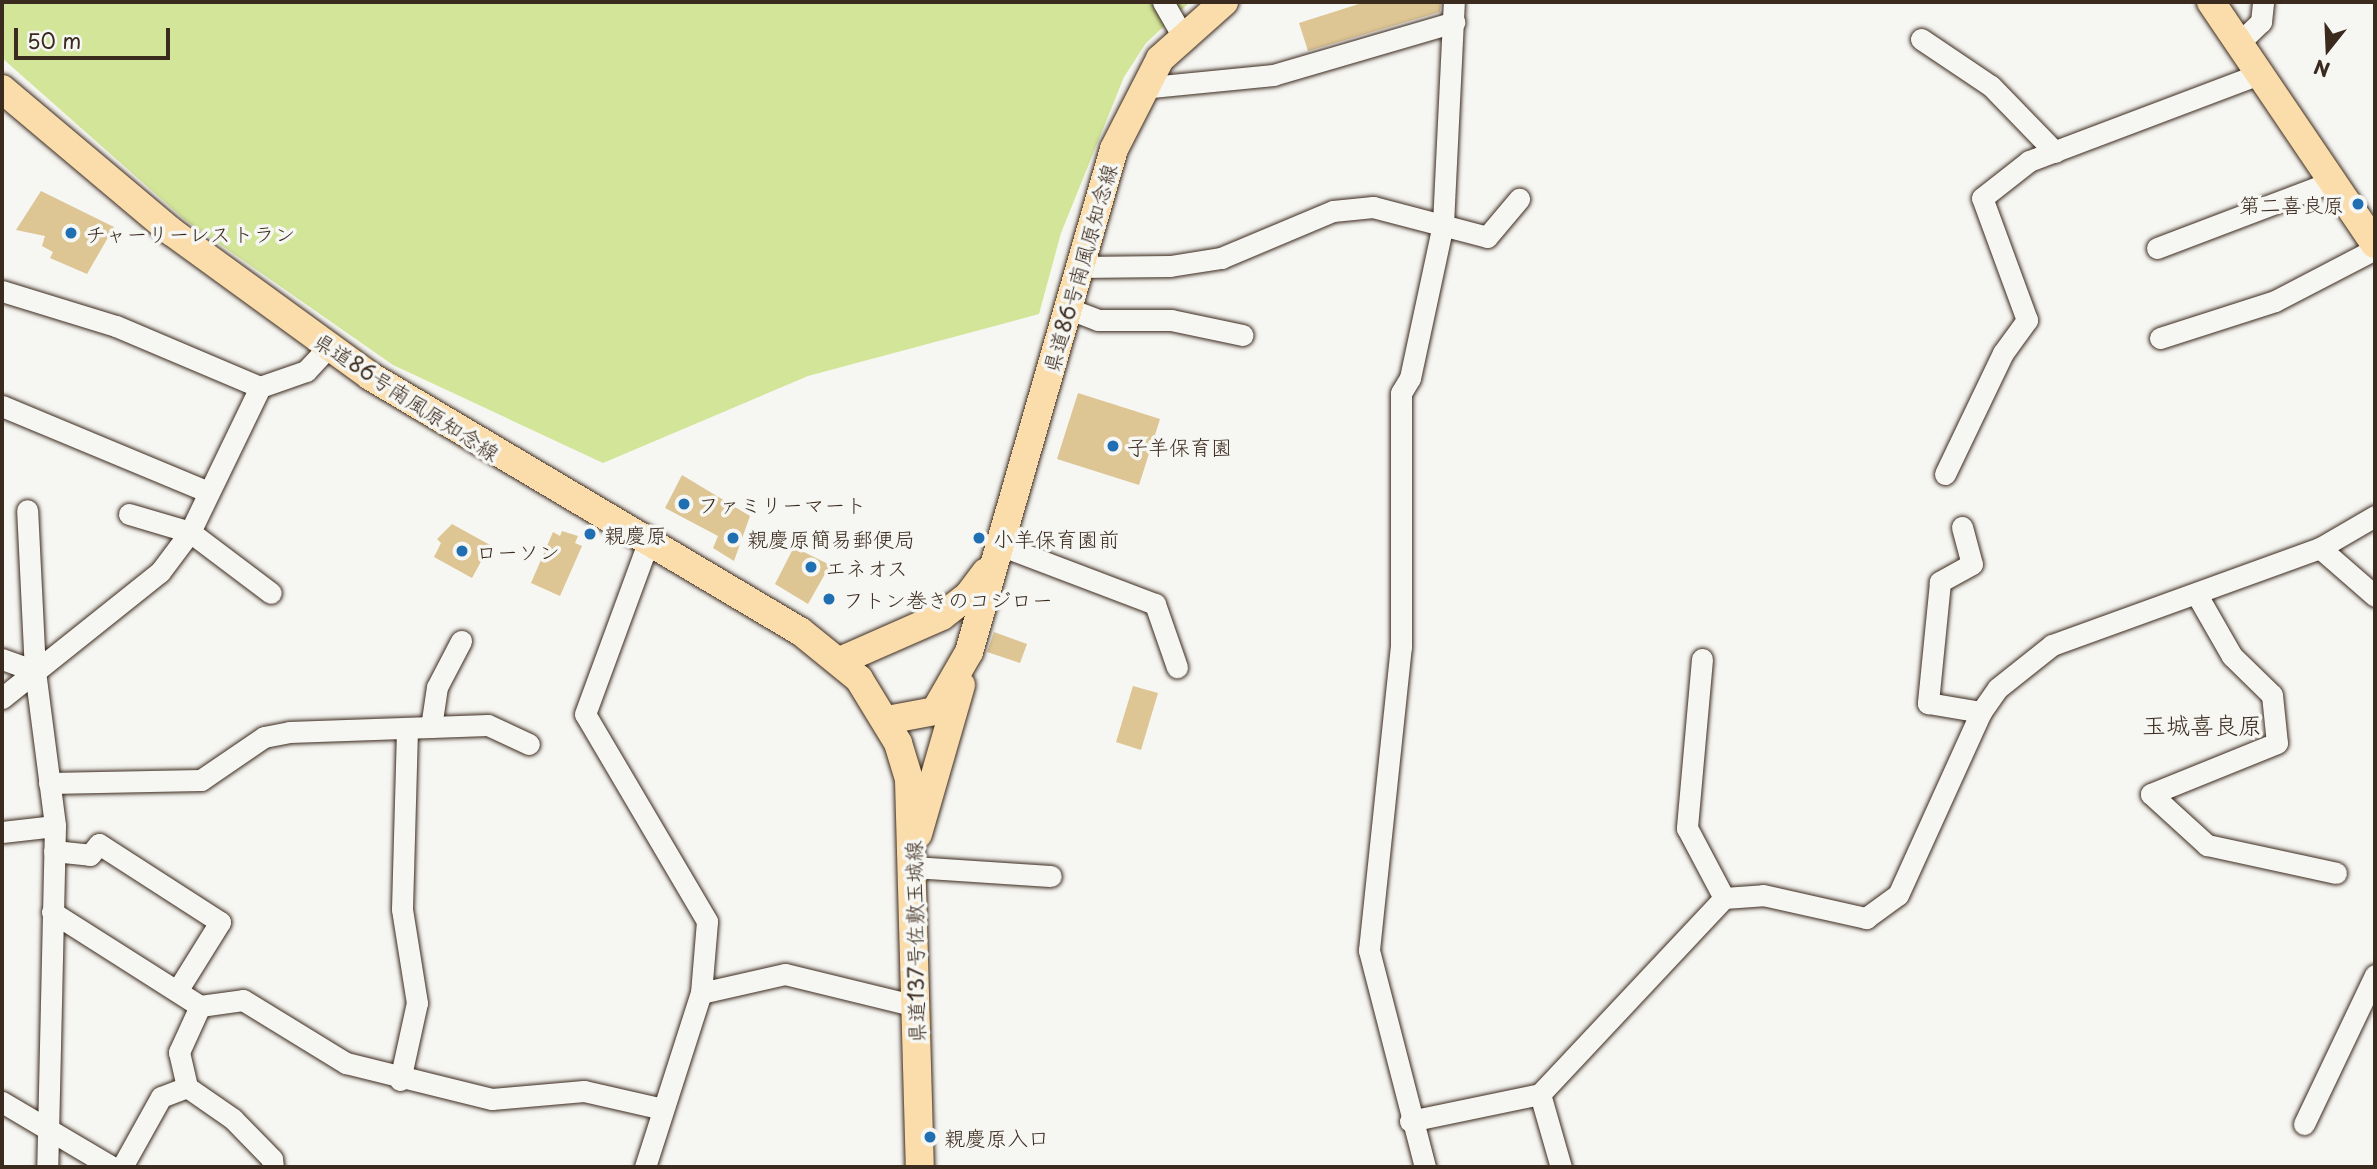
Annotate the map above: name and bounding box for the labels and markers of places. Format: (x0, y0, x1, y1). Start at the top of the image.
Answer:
place label: 第二喜良原 (2239, 191, 2344, 217)
marker: 第二喜良原 (2350, 196, 2366, 212)
place label: チャーリーレストラン (85, 220, 295, 246)
marker: チャーリーレストラン (63, 225, 79, 241)
place label: 子羊保育園 (1127, 433, 1232, 459)
marker: 子羊保育園 (1105, 438, 1121, 454)
place label: ファミリーマート (698, 491, 866, 517)
marker: ファミリーマート (676, 496, 692, 512)
place label: 親慶原 (604, 521, 667, 547)
place label: 親慶原簡易郵便局 (747, 525, 915, 551)
place label: 小羊保育園前 (993, 525, 1119, 551)
marker: 親慶原 (582, 526, 598, 542)
marker: 親慶原簡易郵便局 (725, 530, 741, 546)
marker: 小羊保育園前 (971, 530, 987, 546)
place label: ローソン (476, 538, 560, 564)
marker: ローソン (454, 543, 470, 559)
place label: エネオス (825, 554, 909, 580)
marker: エネオス (803, 559, 819, 575)
place label: フトン巻きのコジロー (843, 586, 1053, 612)
marker: フトン巻きのコジロー (821, 591, 837, 607)
place label: 親慶原入口 (944, 1124, 1049, 1150)
marker: 親慶原入口 (922, 1129, 938, 1145)

